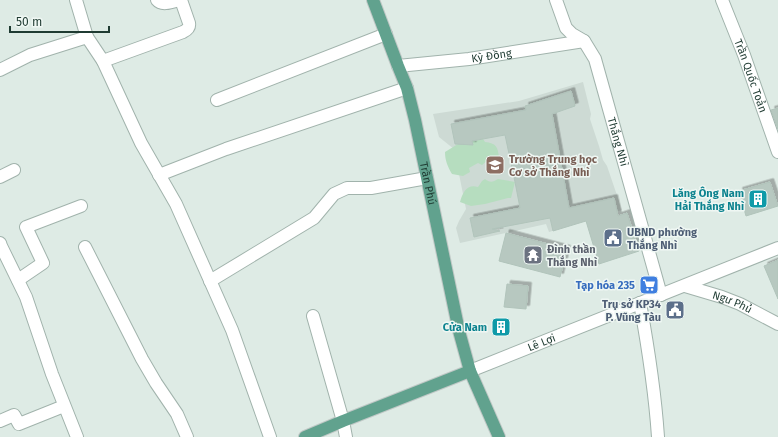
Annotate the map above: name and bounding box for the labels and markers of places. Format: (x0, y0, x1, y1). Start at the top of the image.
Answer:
place label: Trường Trung học Cơ sở Thắng Nhì (509, 153, 598, 179)
school or university icon: Trường Trung học Cơ sở Thắng Nhì (484, 154, 506, 176)
place label: Lăng Ông Nam Hải Thắng Nhì (672, 186, 745, 213)
building icon: Lăng Ông Nam Hải Thắng Nhì (747, 188, 769, 210)
place label: UBND phường Thắng Nhì (627, 226, 698, 252)
public building icon: UBND phường Thắng Nhì (602, 227, 624, 249)
place label: Đình thần Thắng Nhì (547, 243, 598, 269)
temple icon: Đình thần Thắng Nhì (522, 244, 544, 266)
supermarket icon: Tạp hóa 235 (638, 274, 660, 296)
place label: Tạp hóa 235 (576, 279, 635, 292)
place label: Trụ sở KP34 P. Vũng Tàu (602, 298, 661, 324)
public building icon: Trụ sở KP34 P. Vũng Tàu (664, 299, 686, 321)
building icon: Cửa Nam (490, 316, 512, 338)
place label: Cửa Nam (443, 321, 487, 334)

